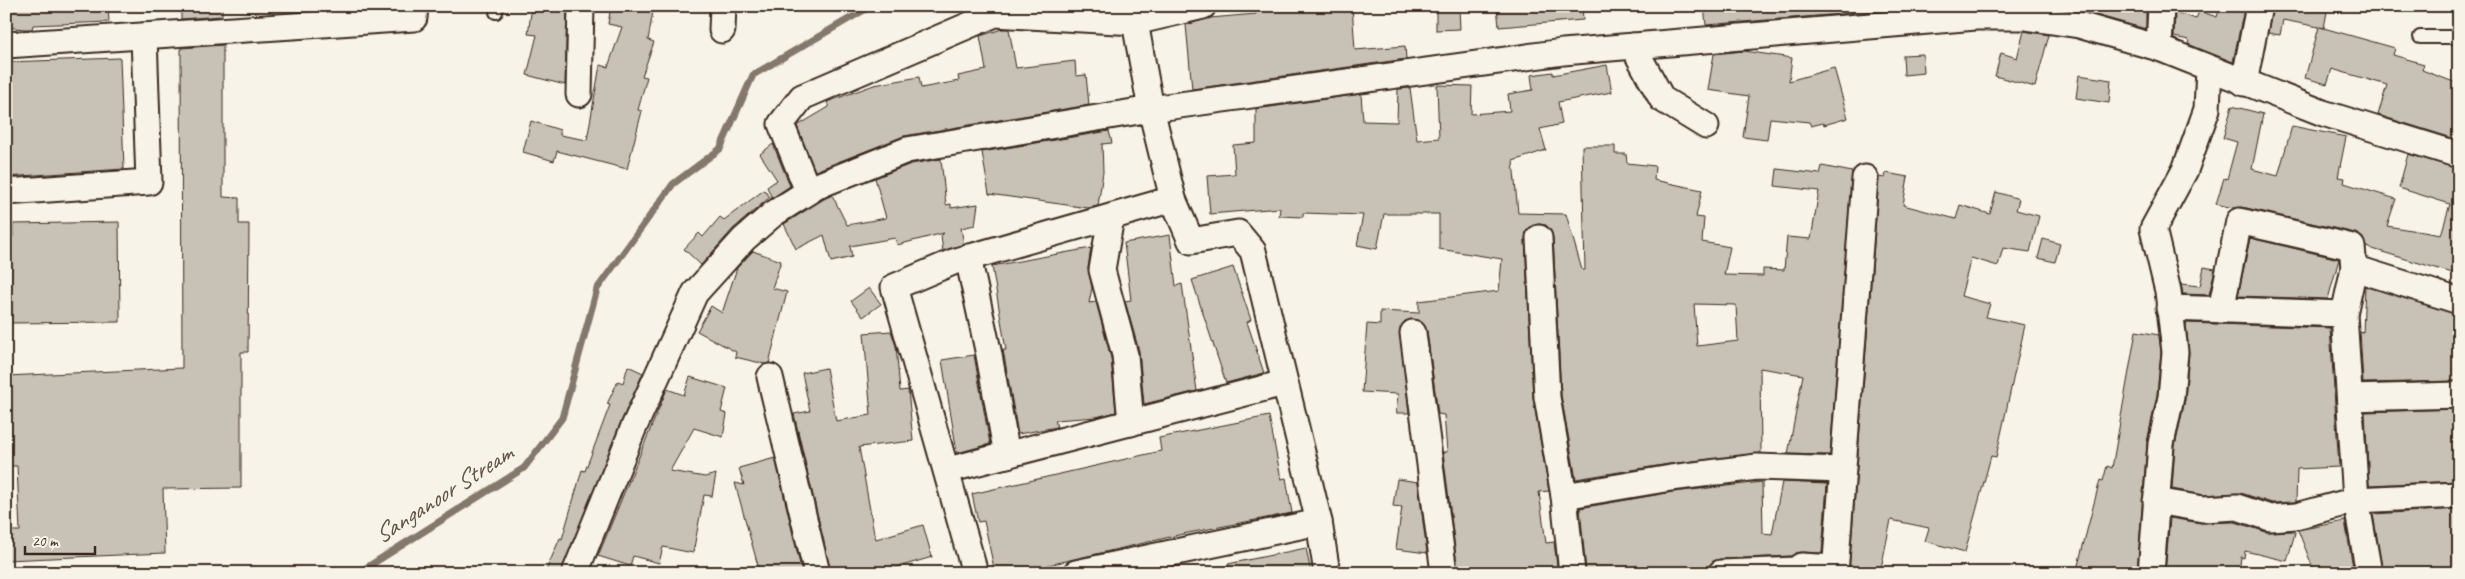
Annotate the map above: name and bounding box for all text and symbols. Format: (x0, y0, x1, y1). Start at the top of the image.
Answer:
water label: Sanganoor Stream (368, 436, 521, 551)
scale bar (25, 524, 95, 556)
text: 20 m (32, 532, 59, 551)

